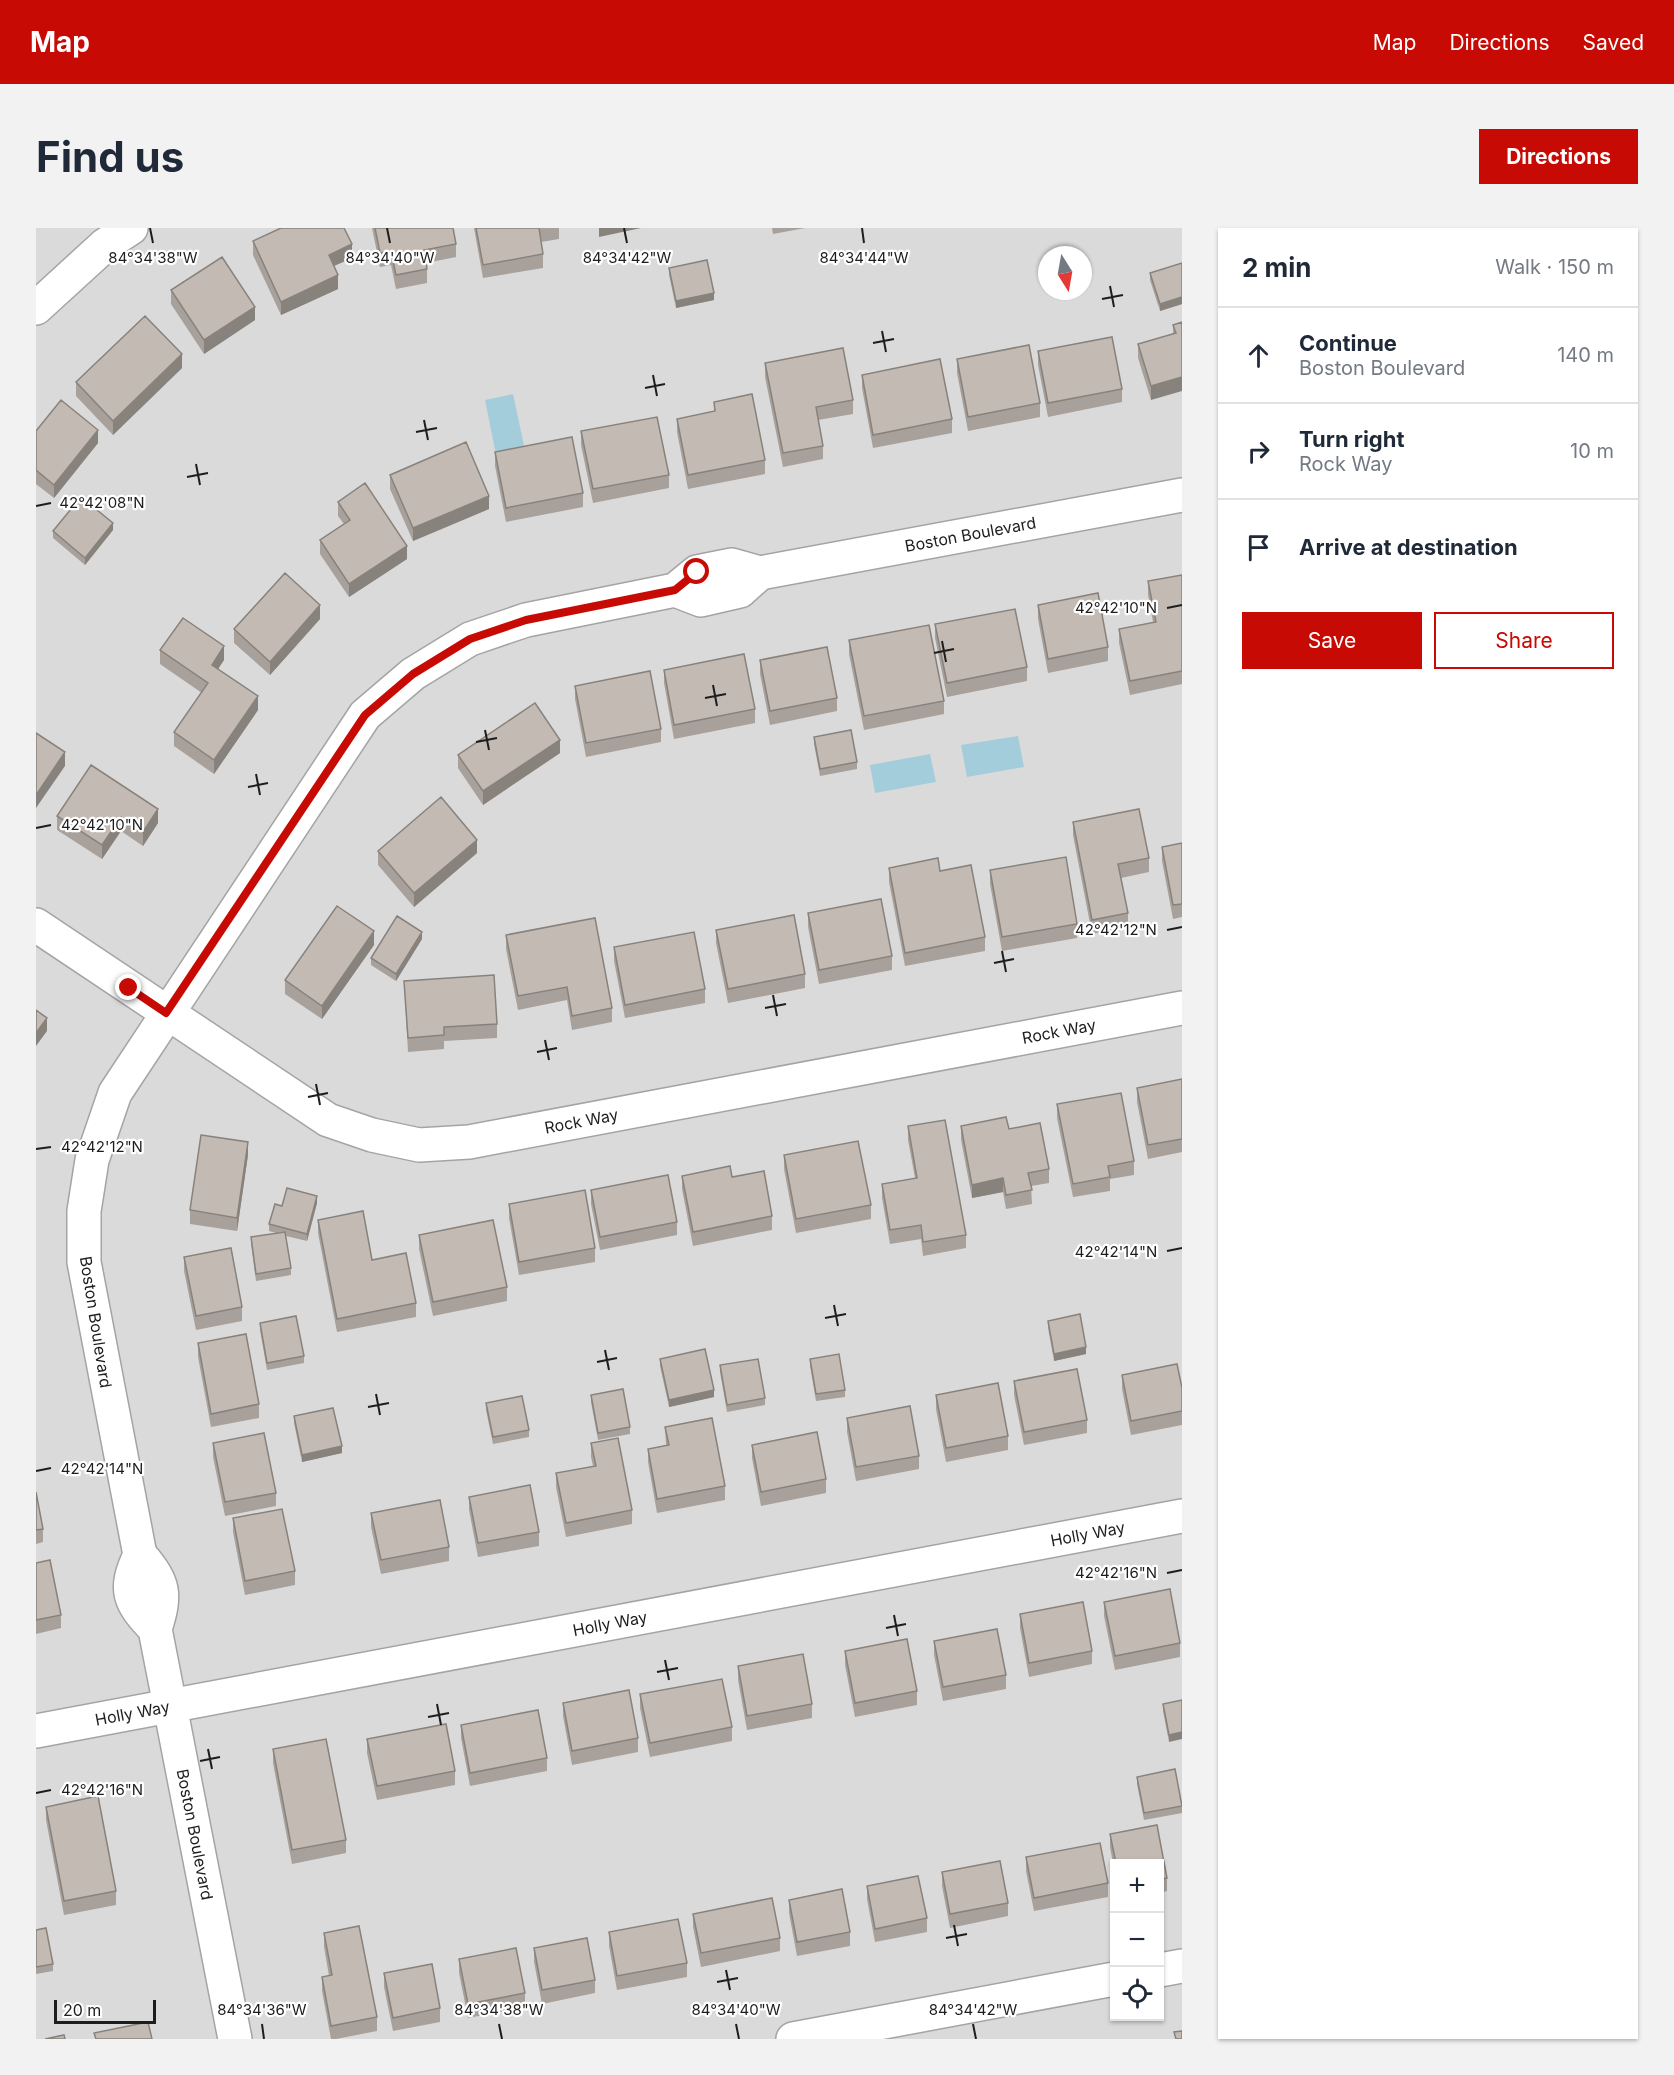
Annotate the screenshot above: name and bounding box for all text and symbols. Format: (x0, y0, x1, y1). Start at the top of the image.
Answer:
text: Map (30, 25, 90, 59)
text: Map (1373, 30, 1416, 55)
text: Directions (1449, 30, 1550, 55)
text: Saved (1583, 30, 1644, 55)
button: Directions (1479, 129, 1638, 184)
text: Find us (36, 131, 184, 182)
north arrow (1038, 246, 1092, 300)
text: 84°34'38"W (108, 248, 198, 267)
text: 84°34'40"W (346, 248, 435, 267)
text: 84°34'42"W (583, 248, 672, 267)
text: 84°34'44"W (819, 248, 909, 267)
text: 2 min (1242, 252, 1312, 283)
text: Walk · 150 m (1495, 255, 1614, 279)
text: Continue (1299, 330, 1397, 356)
icon: ahead (1242, 339, 1275, 372)
text: 140 m (1557, 343, 1614, 367)
text: Boston Boulevard (1299, 356, 1465, 380)
text: Turn right (1299, 426, 1405, 452)
icon: right (1242, 435, 1275, 468)
text: 10 m (1570, 439, 1614, 463)
text: Rock Way (1299, 452, 1392, 476)
text: 42°42'08"N (59, 493, 145, 512)
street label: Boston Boulevard (903, 512, 1038, 556)
icon: arrive (1242, 531, 1275, 564)
text: Arrive at destination (1299, 534, 1518, 560)
route start (683, 558, 709, 584)
text: 42°42'10"N (1075, 598, 1157, 617)
button: Save (1242, 612, 1422, 669)
button: Share (1434, 612, 1614, 669)
text: 42°42'10"N (61, 815, 143, 834)
text: 42°42'12"N (1075, 920, 1157, 939)
route end (115, 974, 141, 1000)
street label: Rock Way (1020, 1014, 1098, 1048)
street label: Rock Way (543, 1104, 620, 1138)
text: 42°42'12"N (61, 1137, 143, 1156)
text: 42°42'14"N (1075, 1242, 1157, 1261)
street label: Boston Boulevard (76, 1255, 116, 1389)
text: 42°42'14"N (61, 1459, 143, 1478)
street label: Holly Way (1049, 1517, 1127, 1550)
text: 42°42'16"N (1075, 1563, 1157, 1582)
street label: Holly Way (571, 1607, 649, 1640)
street label: Holly Way (93, 1696, 171, 1730)
street label: Boston Boulevard (173, 1767, 218, 1902)
text: 42°42'16"N (61, 1780, 143, 1799)
map controls (1110, 1859, 1164, 2021)
button: + (1110, 1859, 1164, 1913)
button: − (1110, 1913, 1164, 1967)
button: locate (1110, 1967, 1164, 2021)
scale bar (54, 1997, 156, 2024)
text: 20 m (63, 2000, 101, 2020)
text: 84°34'36"W (217, 2000, 307, 2019)
text: 84°34'38"W (454, 2000, 544, 2019)
text: 84°34'40"W (692, 2000, 781, 2019)
text: 84°34'42"W (929, 2000, 1018, 2019)

